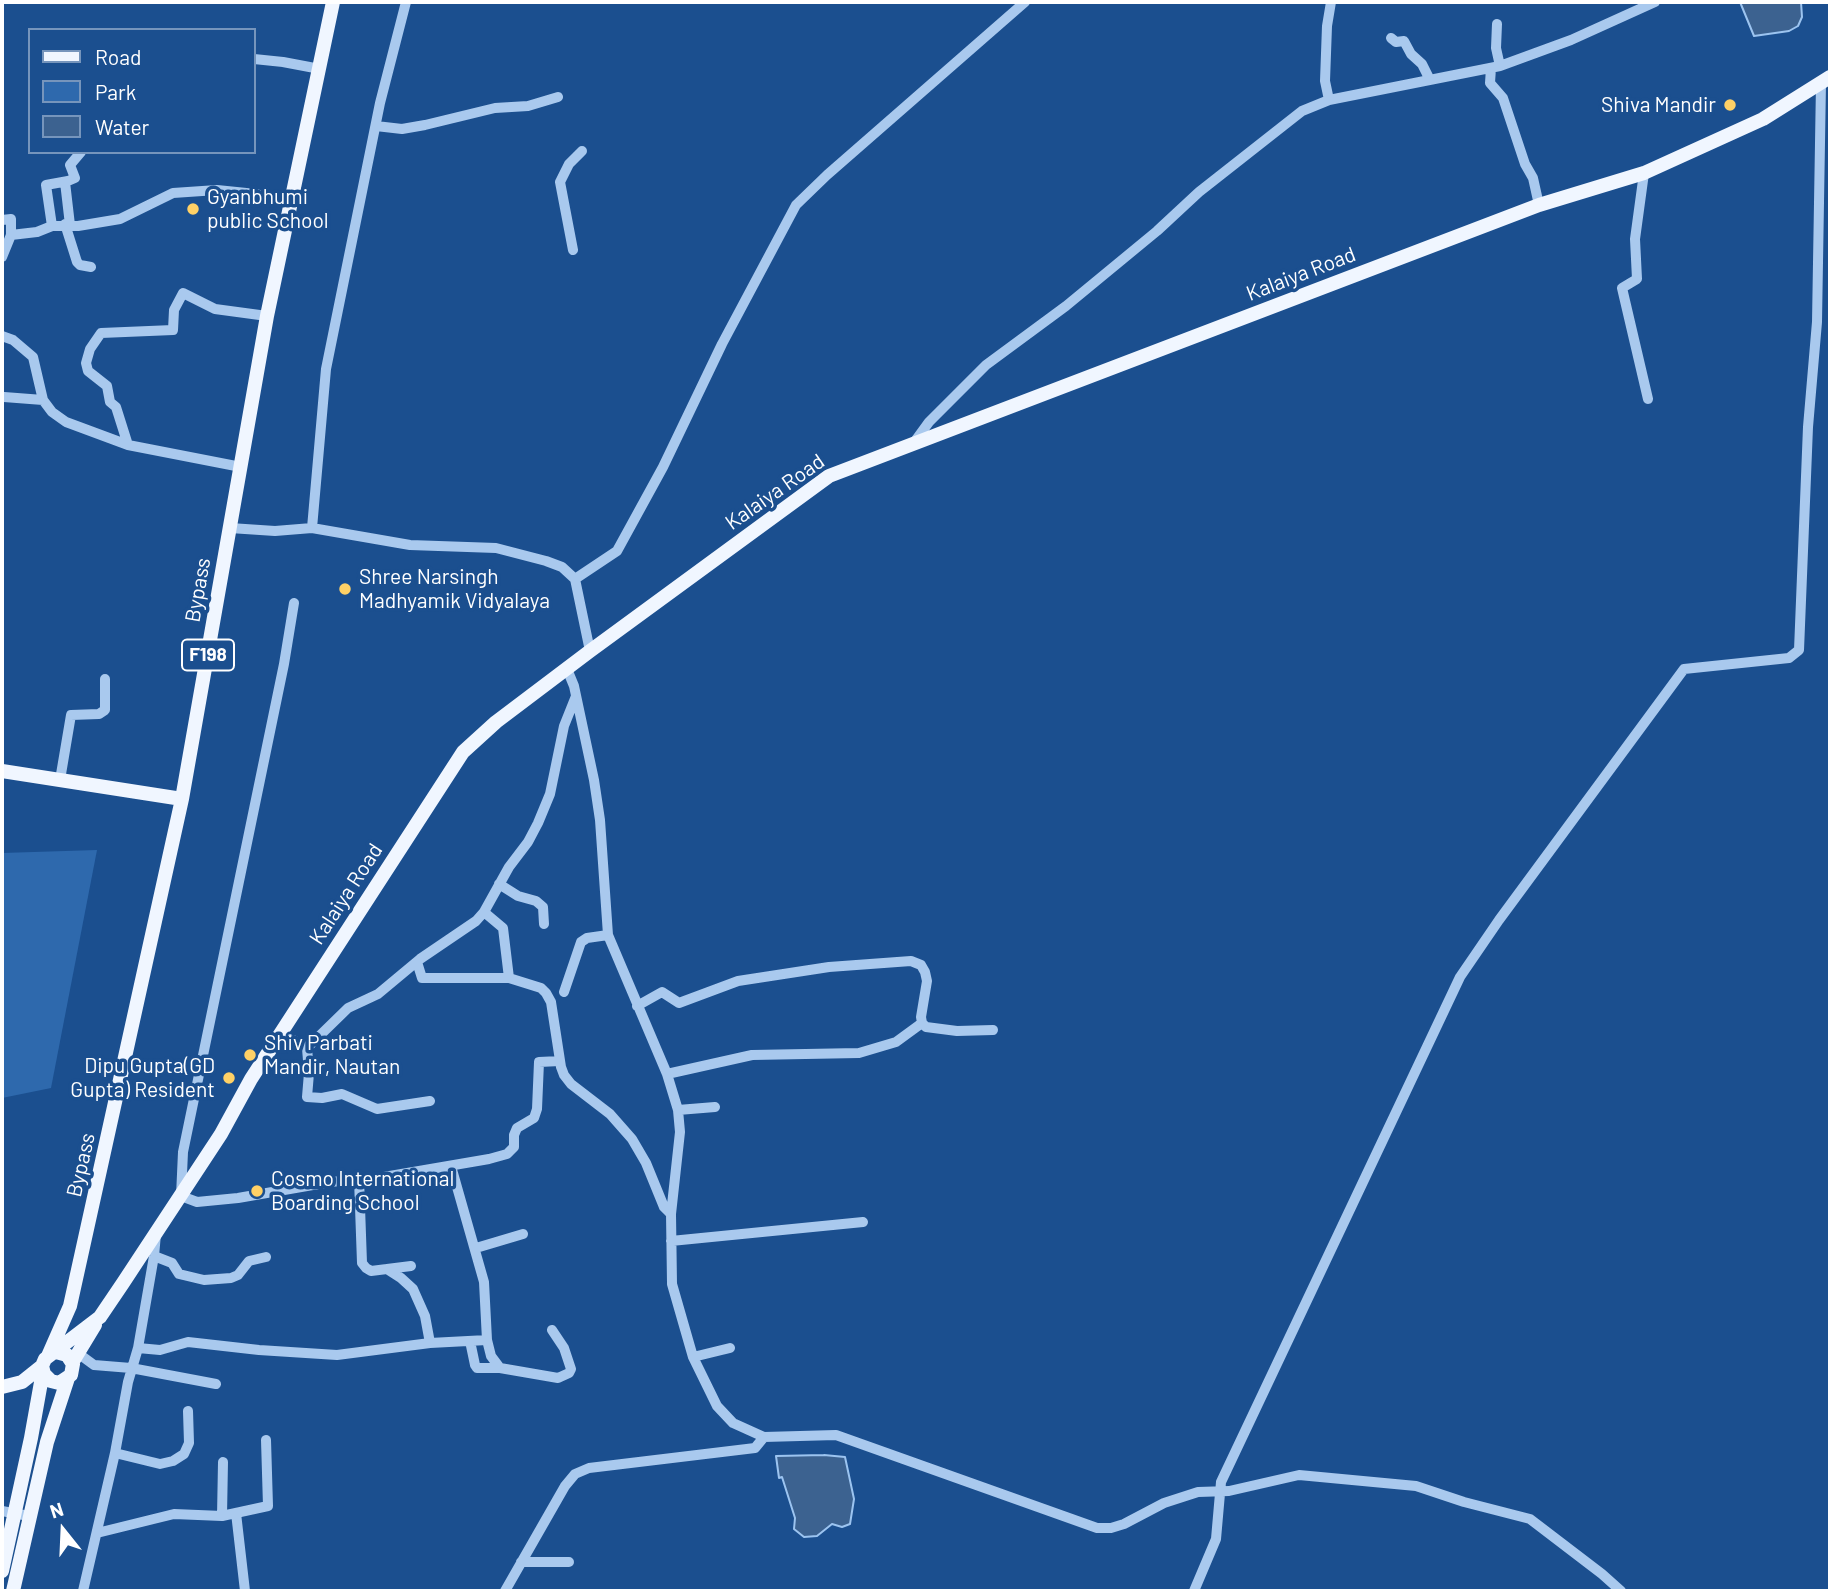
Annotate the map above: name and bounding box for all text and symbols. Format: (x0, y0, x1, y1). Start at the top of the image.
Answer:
legend (28, 28, 256, 154)
text: Road (95, 44, 141, 69)
text: Park (95, 79, 136, 104)
place label: Shiva Mandir (1601, 92, 1716, 118)
marker: Shiva Mandir (1722, 97, 1738, 113)
text: Water (95, 114, 149, 139)
place label: Gyanbhumi public School (207, 184, 329, 234)
marker: Gyanbhumi public School (185, 201, 201, 217)
street label: Kalaiya Road (1243, 242, 1359, 306)
street label: Kalaiya Road (721, 449, 829, 535)
street label: Bypass (180, 556, 216, 624)
place label: Shree Narsingh Madhyamik Vidyalaya (359, 564, 550, 614)
marker: Shree Narsingh Madhyamik Vidyalaya (337, 581, 353, 597)
road number: F198 (182, 640, 234, 670)
street label: Kalaiya Road (304, 839, 388, 949)
place label: Shiv Parbati Mandir, Nautan (264, 1030, 400, 1080)
marker: Shiv Parbati Mandir, Nautan (242, 1047, 258, 1063)
place label: Dipu Gupta(GD Gupta) Resident (70, 1053, 215, 1103)
marker: Dipu Gupta(GD Gupta) Resident (221, 1070, 237, 1086)
street label: Bypass (61, 1131, 101, 1199)
place label: Cosmo International Boarding School (271, 1166, 454, 1216)
marker: Cosmo International Boarding School (249, 1183, 265, 1199)
north arrow (28, 1495, 98, 1565)
text: N (47, 1497, 66, 1522)

